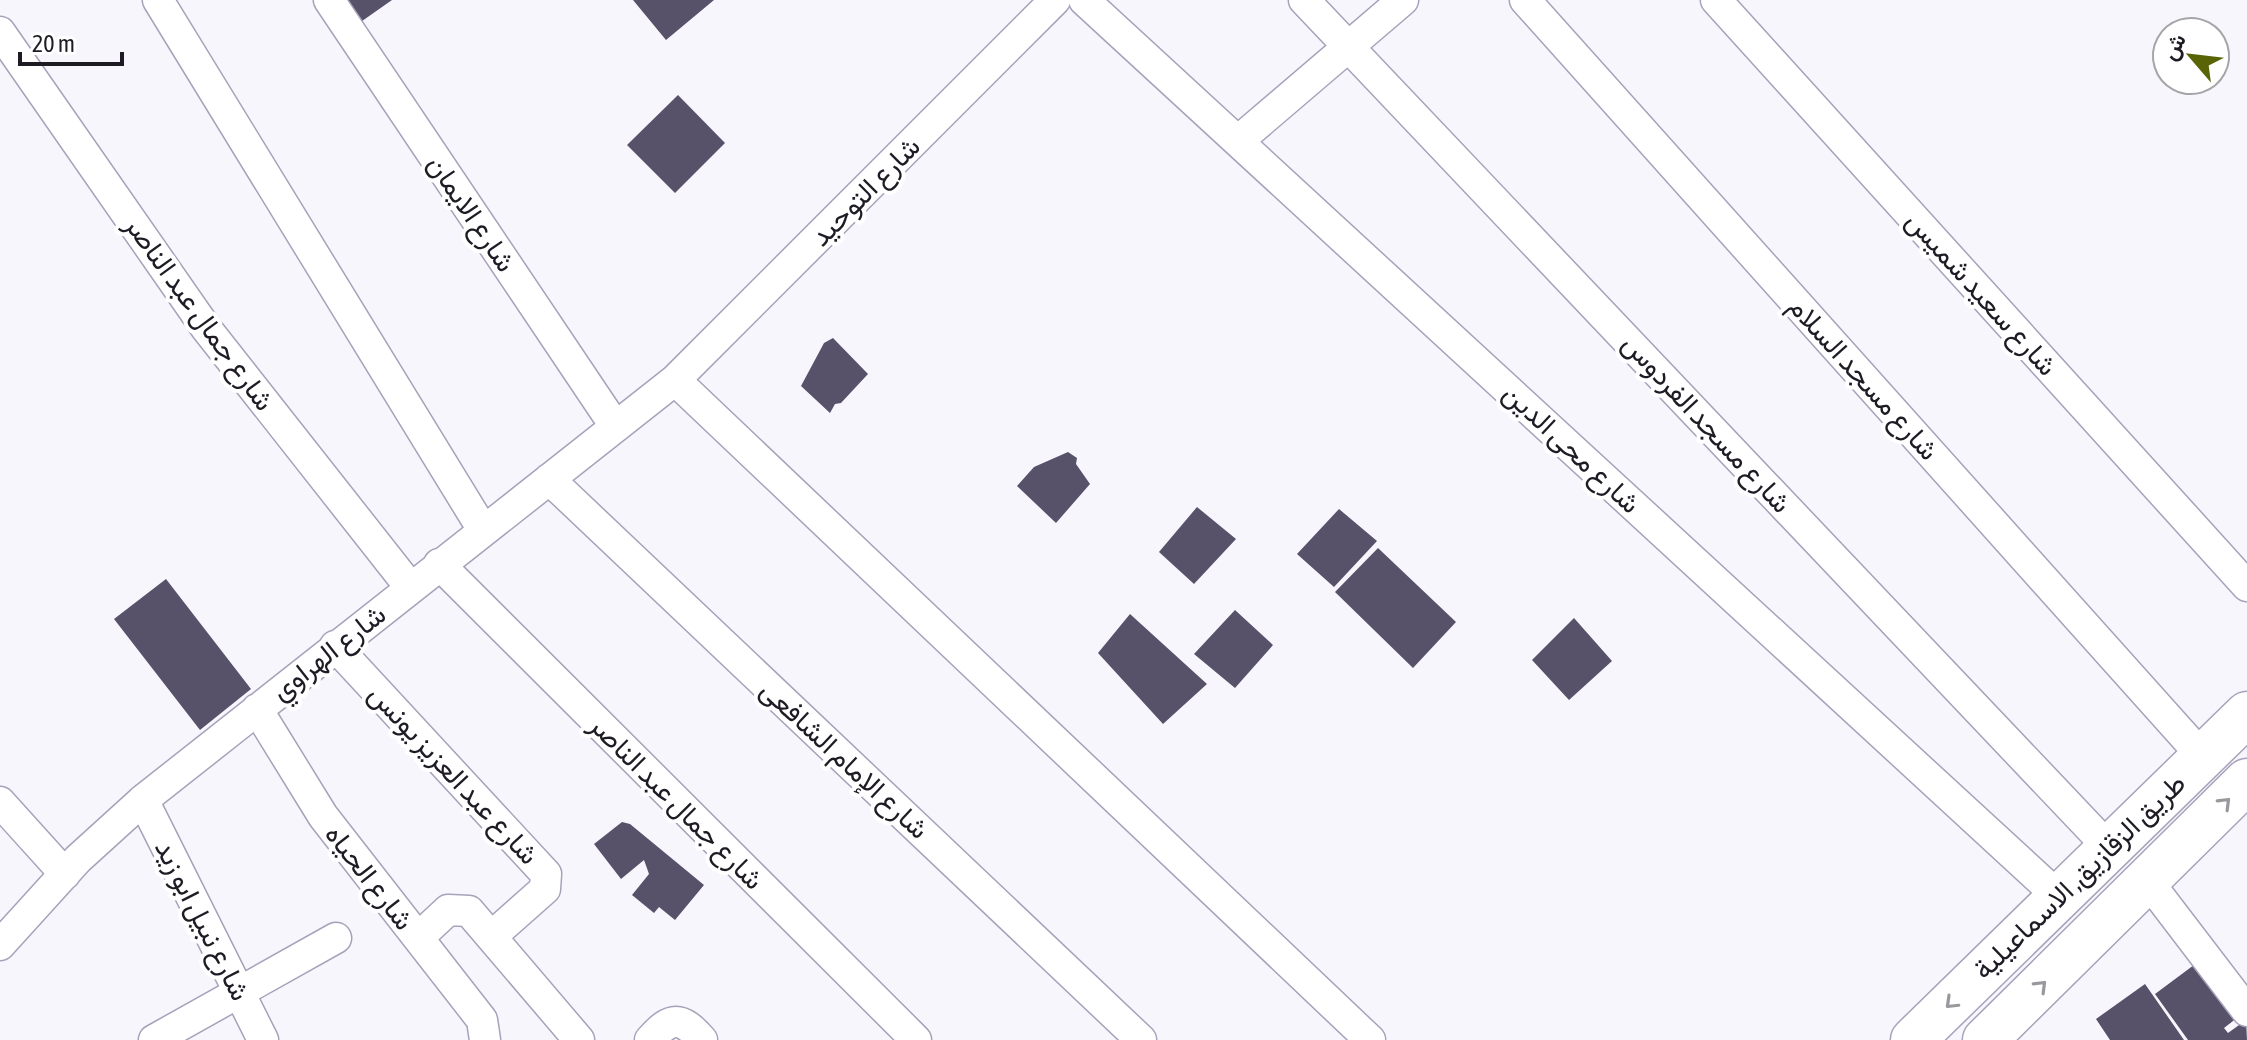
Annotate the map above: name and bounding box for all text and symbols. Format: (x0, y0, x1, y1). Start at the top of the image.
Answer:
scale bar (20, 16, 122, 66)
north arrow (2151, 16, 2231, 96)
text: ش (2156, 29, 2192, 65)
text: 20 m (32, 30, 75, 57)
street label: شارع التوحيد (804, 130, 928, 254)
street label: شارع الايمان (419, 149, 523, 279)
street label: شارع سعيد شميس (1898, 204, 2064, 384)
street label: شارع جمال عبد الناصر (116, 209, 281, 418)
street label: شارع مسجد السلام (1780, 290, 1946, 468)
street label: شارع مسجد الفردوس (1614, 327, 1798, 521)
street label: شارع محى الدين (1495, 376, 1647, 522)
street label: شارع الهراوي (264, 597, 396, 712)
street label: شارع الإمام الشافعى (752, 673, 936, 847)
street label: شارع عبد العزيز يونس (360, 677, 546, 873)
street label: شارع جمال عبد الناصر (581, 708, 771, 898)
street label: طريق الزقازيق, الاسماعيلية (1967, 767, 2193, 987)
one-way arrow (2216, 798, 2230, 812)
street label: شارع الحياه (317, 818, 421, 938)
street label: شارع نبيل ابو زيد (146, 834, 257, 1007)
one-way arrow (2032, 981, 2046, 996)
one-way arrow (1946, 994, 1960, 1008)

